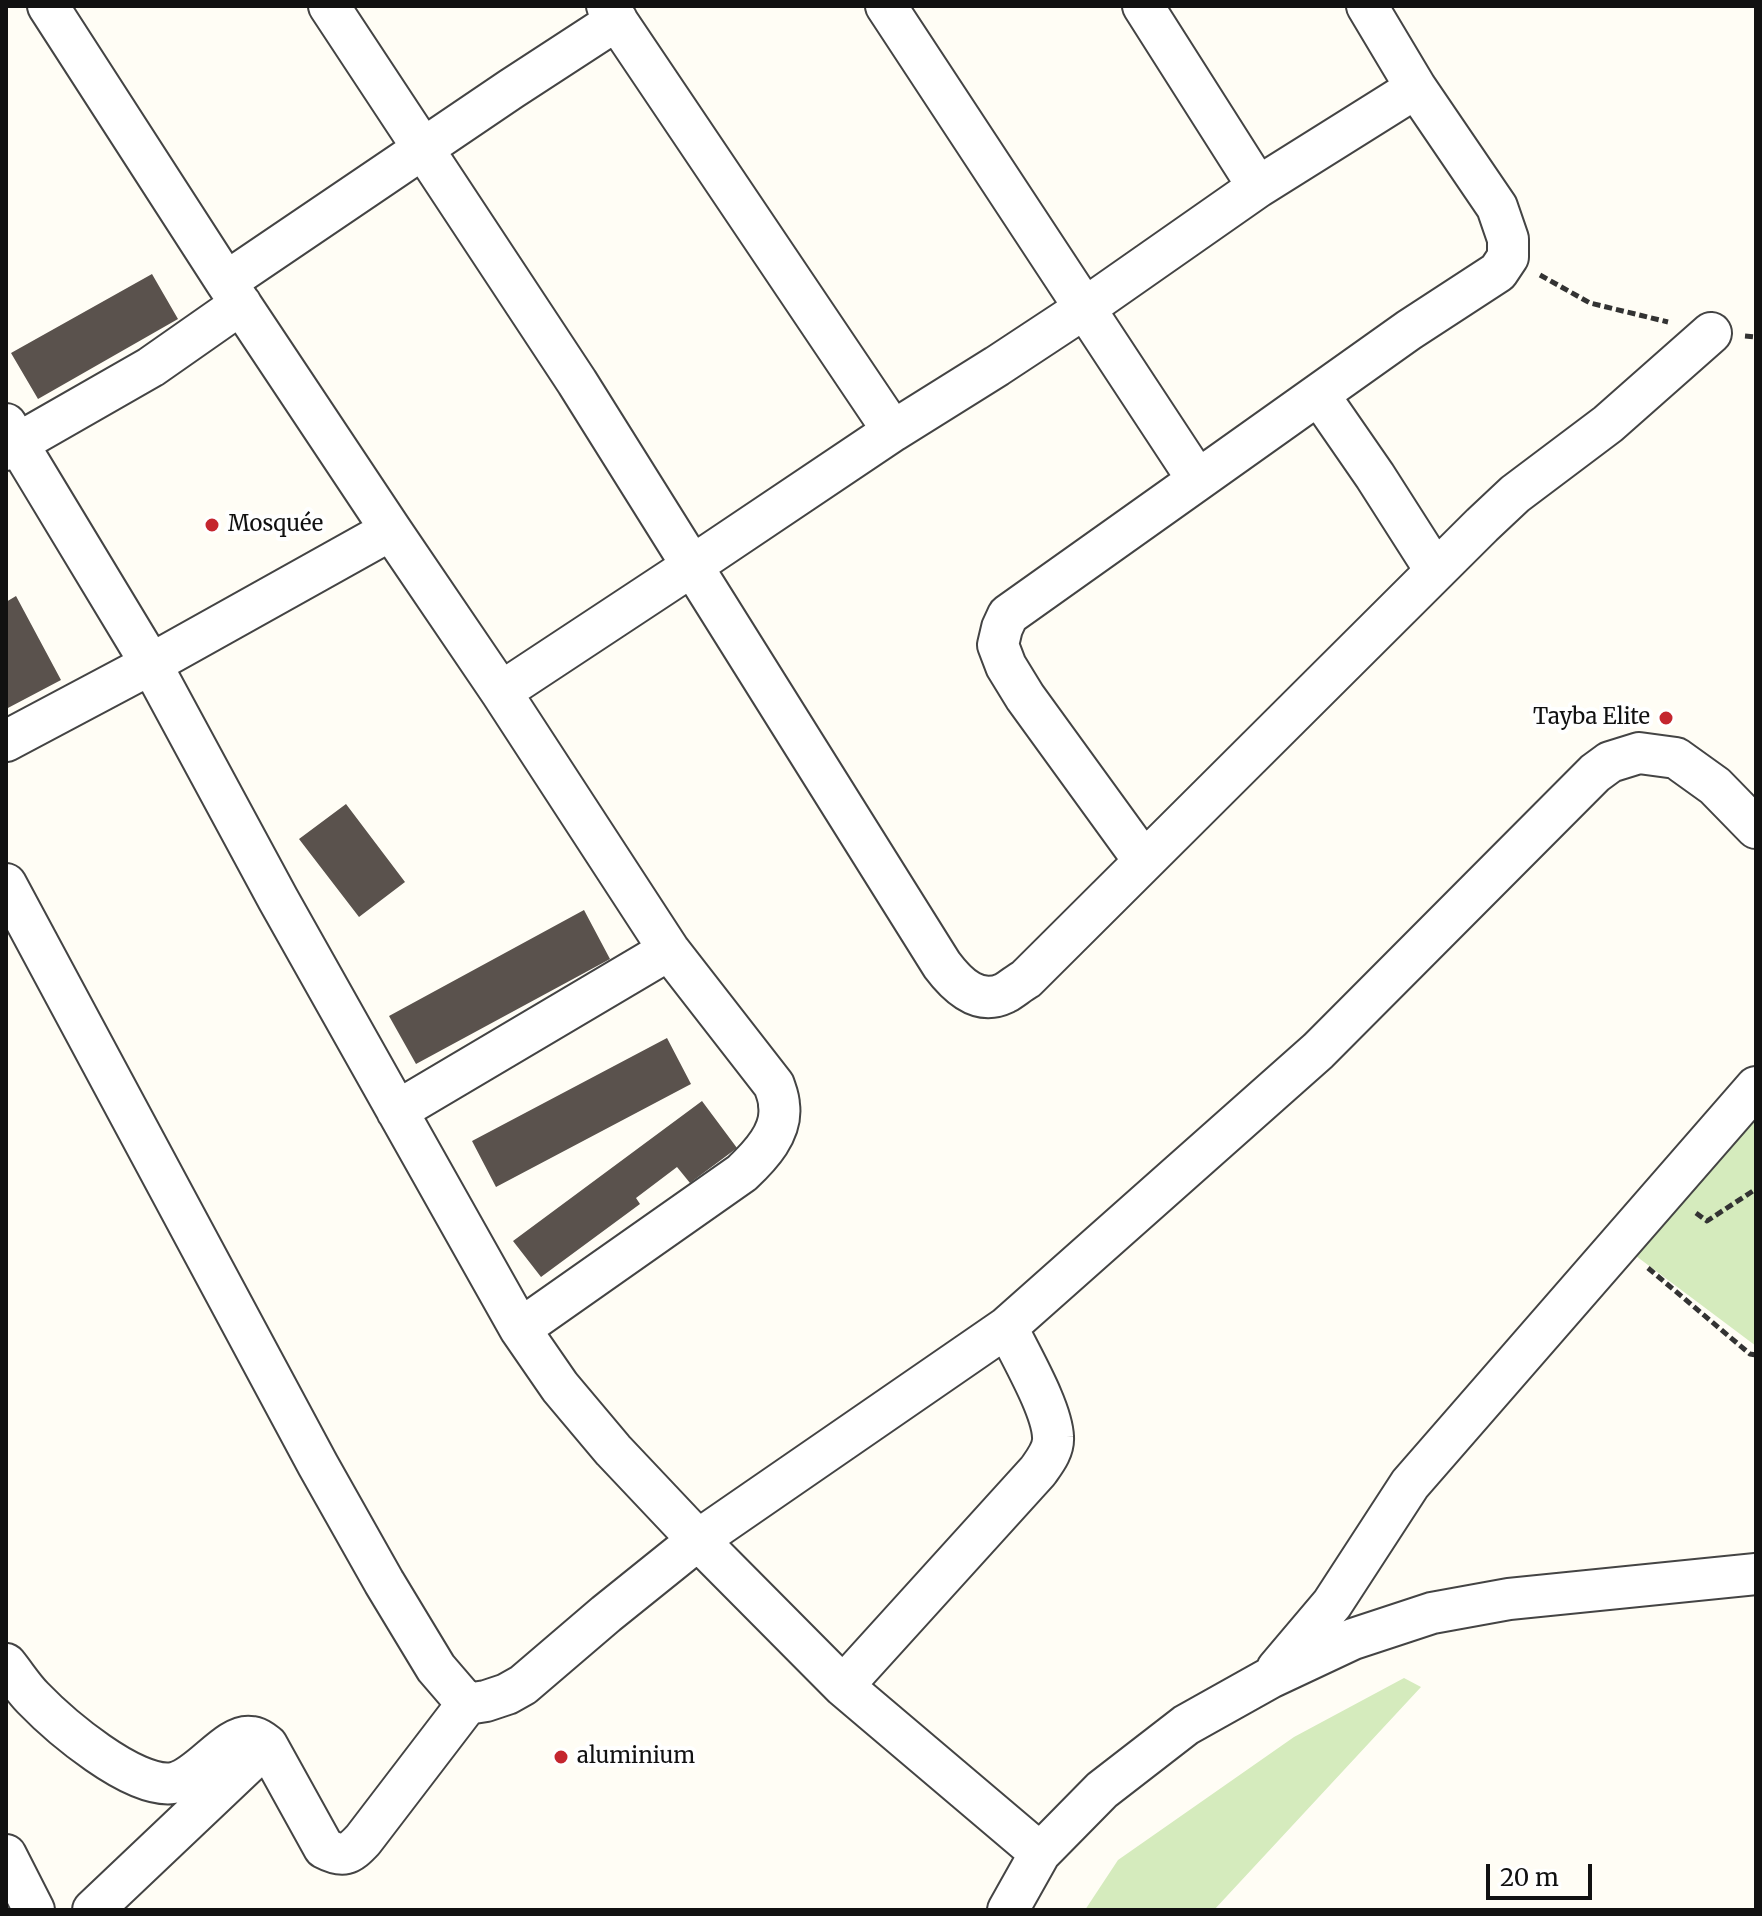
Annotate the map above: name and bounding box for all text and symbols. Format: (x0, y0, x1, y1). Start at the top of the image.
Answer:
place label: Mosquée (228, 512, 323, 538)
marker: Mosquée (203, 516, 221, 534)
place label: Tayba Elite (1533, 705, 1650, 731)
marker: Tayba Elite (1657, 709, 1675, 727)
place label: aluminium (577, 1744, 695, 1770)
marker: aluminium (552, 1748, 570, 1766)
scale bar (1490, 1848, 1596, 1898)
text: 20 m (1500, 1862, 1559, 1893)

